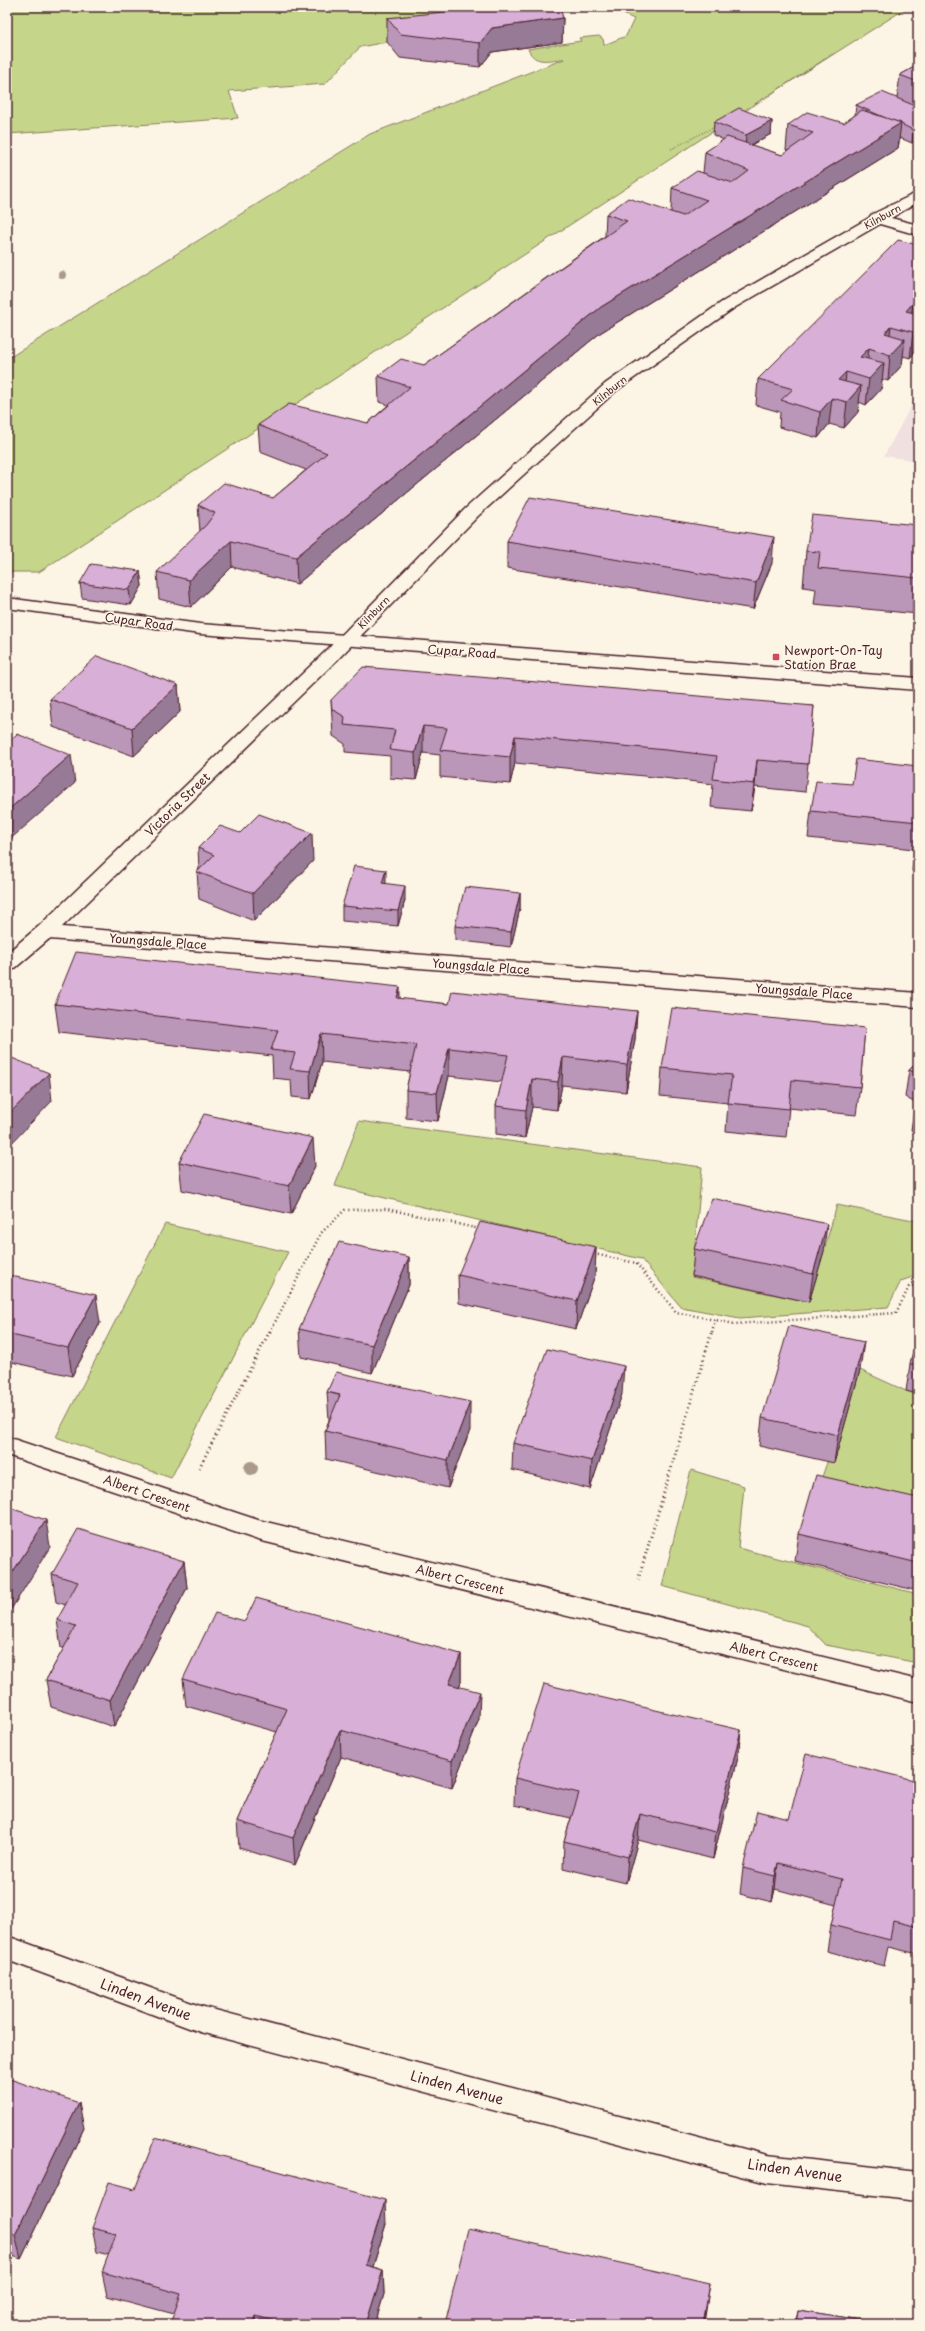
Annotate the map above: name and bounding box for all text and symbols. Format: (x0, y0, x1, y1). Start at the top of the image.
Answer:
street label: Kilnburn (861, 200, 903, 232)
street label: Kilnburn (589, 371, 629, 409)
street label: Kilnburn (354, 592, 392, 632)
street label: Cupar Road (104, 607, 174, 635)
street label: Cupar Road (427, 640, 497, 662)
place label: Newport-On-Tay Station Brae (784, 641, 883, 673)
marker: Newport-On-Tay Station Brae (771, 652, 781, 662)
street label: Victoria Street (140, 768, 214, 840)
street label: Youngsdale Place (109, 929, 207, 953)
street label: Youngsdale Place (432, 954, 530, 978)
street label: Youngsdale Place (755, 979, 853, 1003)
street label: Albert Crescent (101, 1470, 193, 1516)
street label: Albert Crescent (414, 1559, 506, 1599)
street label: Albert Crescent (728, 1636, 820, 1676)
street label: Linden Avenue (97, 1973, 195, 2025)
street label: Linden Avenue (408, 2064, 506, 2110)
street label: Linden Avenue (746, 2153, 844, 2187)

